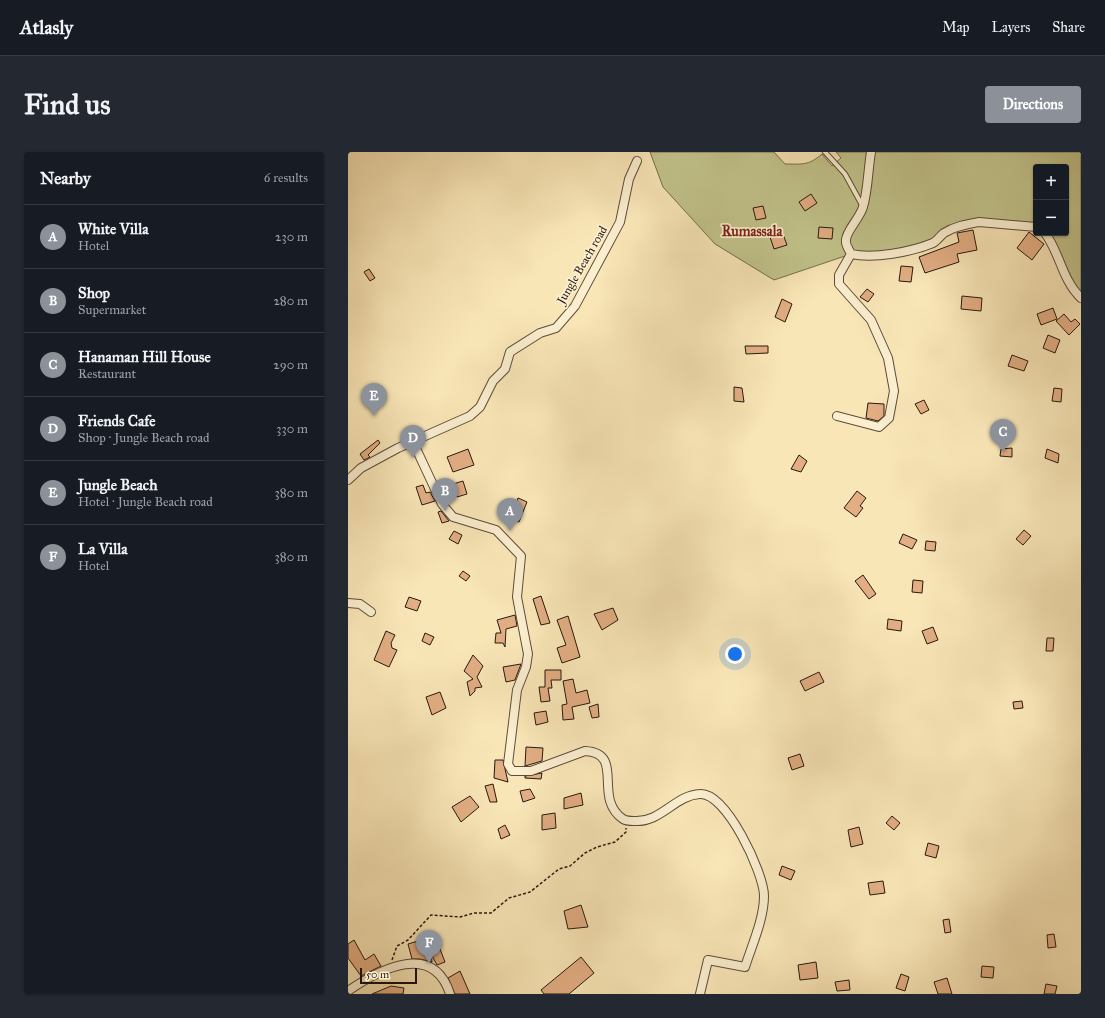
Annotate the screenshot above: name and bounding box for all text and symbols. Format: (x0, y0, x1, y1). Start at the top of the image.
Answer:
text: Atlasly (20, 16, 73, 39)
text: Map (942, 19, 970, 36)
text: Layers (992, 19, 1030, 36)
text: Share (1052, 19, 1085, 36)
button: Directions (985, 86, 1081, 123)
text: Find us (24, 87, 110, 122)
map controls (1033, 164, 1069, 236)
button: + (1033, 164, 1069, 200)
text: Nearby (40, 168, 91, 189)
text: 6 results (264, 170, 308, 186)
button: − (1033, 200, 1069, 236)
text: White Villa (78, 220, 149, 238)
street label: Jungle Beach road (553, 223, 611, 309)
district label: Rumassala (722, 223, 783, 240)
text: A (49, 229, 57, 245)
text: 230 m (275, 229, 308, 245)
text: Hotel (78, 238, 109, 254)
text: Shop (78, 284, 110, 302)
text: B (49, 293, 57, 309)
text: 280 m (273, 293, 308, 309)
text: Supermarket (78, 302, 146, 318)
text: Hanaman Hill House (78, 348, 211, 366)
text: C (49, 357, 57, 373)
text: 290 m (273, 357, 308, 373)
text: Restaurant (78, 366, 136, 382)
pin: E (361, 383, 387, 416)
text: Friends Cafe (78, 412, 155, 430)
pin: C (990, 419, 1016, 452)
text: D (48, 421, 58, 437)
text: 330 m (276, 421, 308, 437)
pin: D (400, 425, 426, 458)
text: Shop · Jungle Beach road (78, 430, 209, 446)
text: Jungle Beach (78, 476, 157, 494)
pin: B (432, 478, 458, 511)
text: E (48, 485, 58, 501)
text: 380 m (275, 485, 308, 501)
text: Hotel · Jungle Beach road (78, 494, 213, 510)
pin: A (497, 498, 523, 531)
text: La Villa (78, 540, 128, 558)
text: F (49, 549, 57, 565)
text: 380 m (275, 549, 308, 565)
text: Hotel (78, 558, 109, 574)
your location (725, 644, 745, 664)
pin: F (416, 930, 442, 963)
scale bar (360, 966, 417, 985)
text: 50 m (366, 968, 389, 981)

